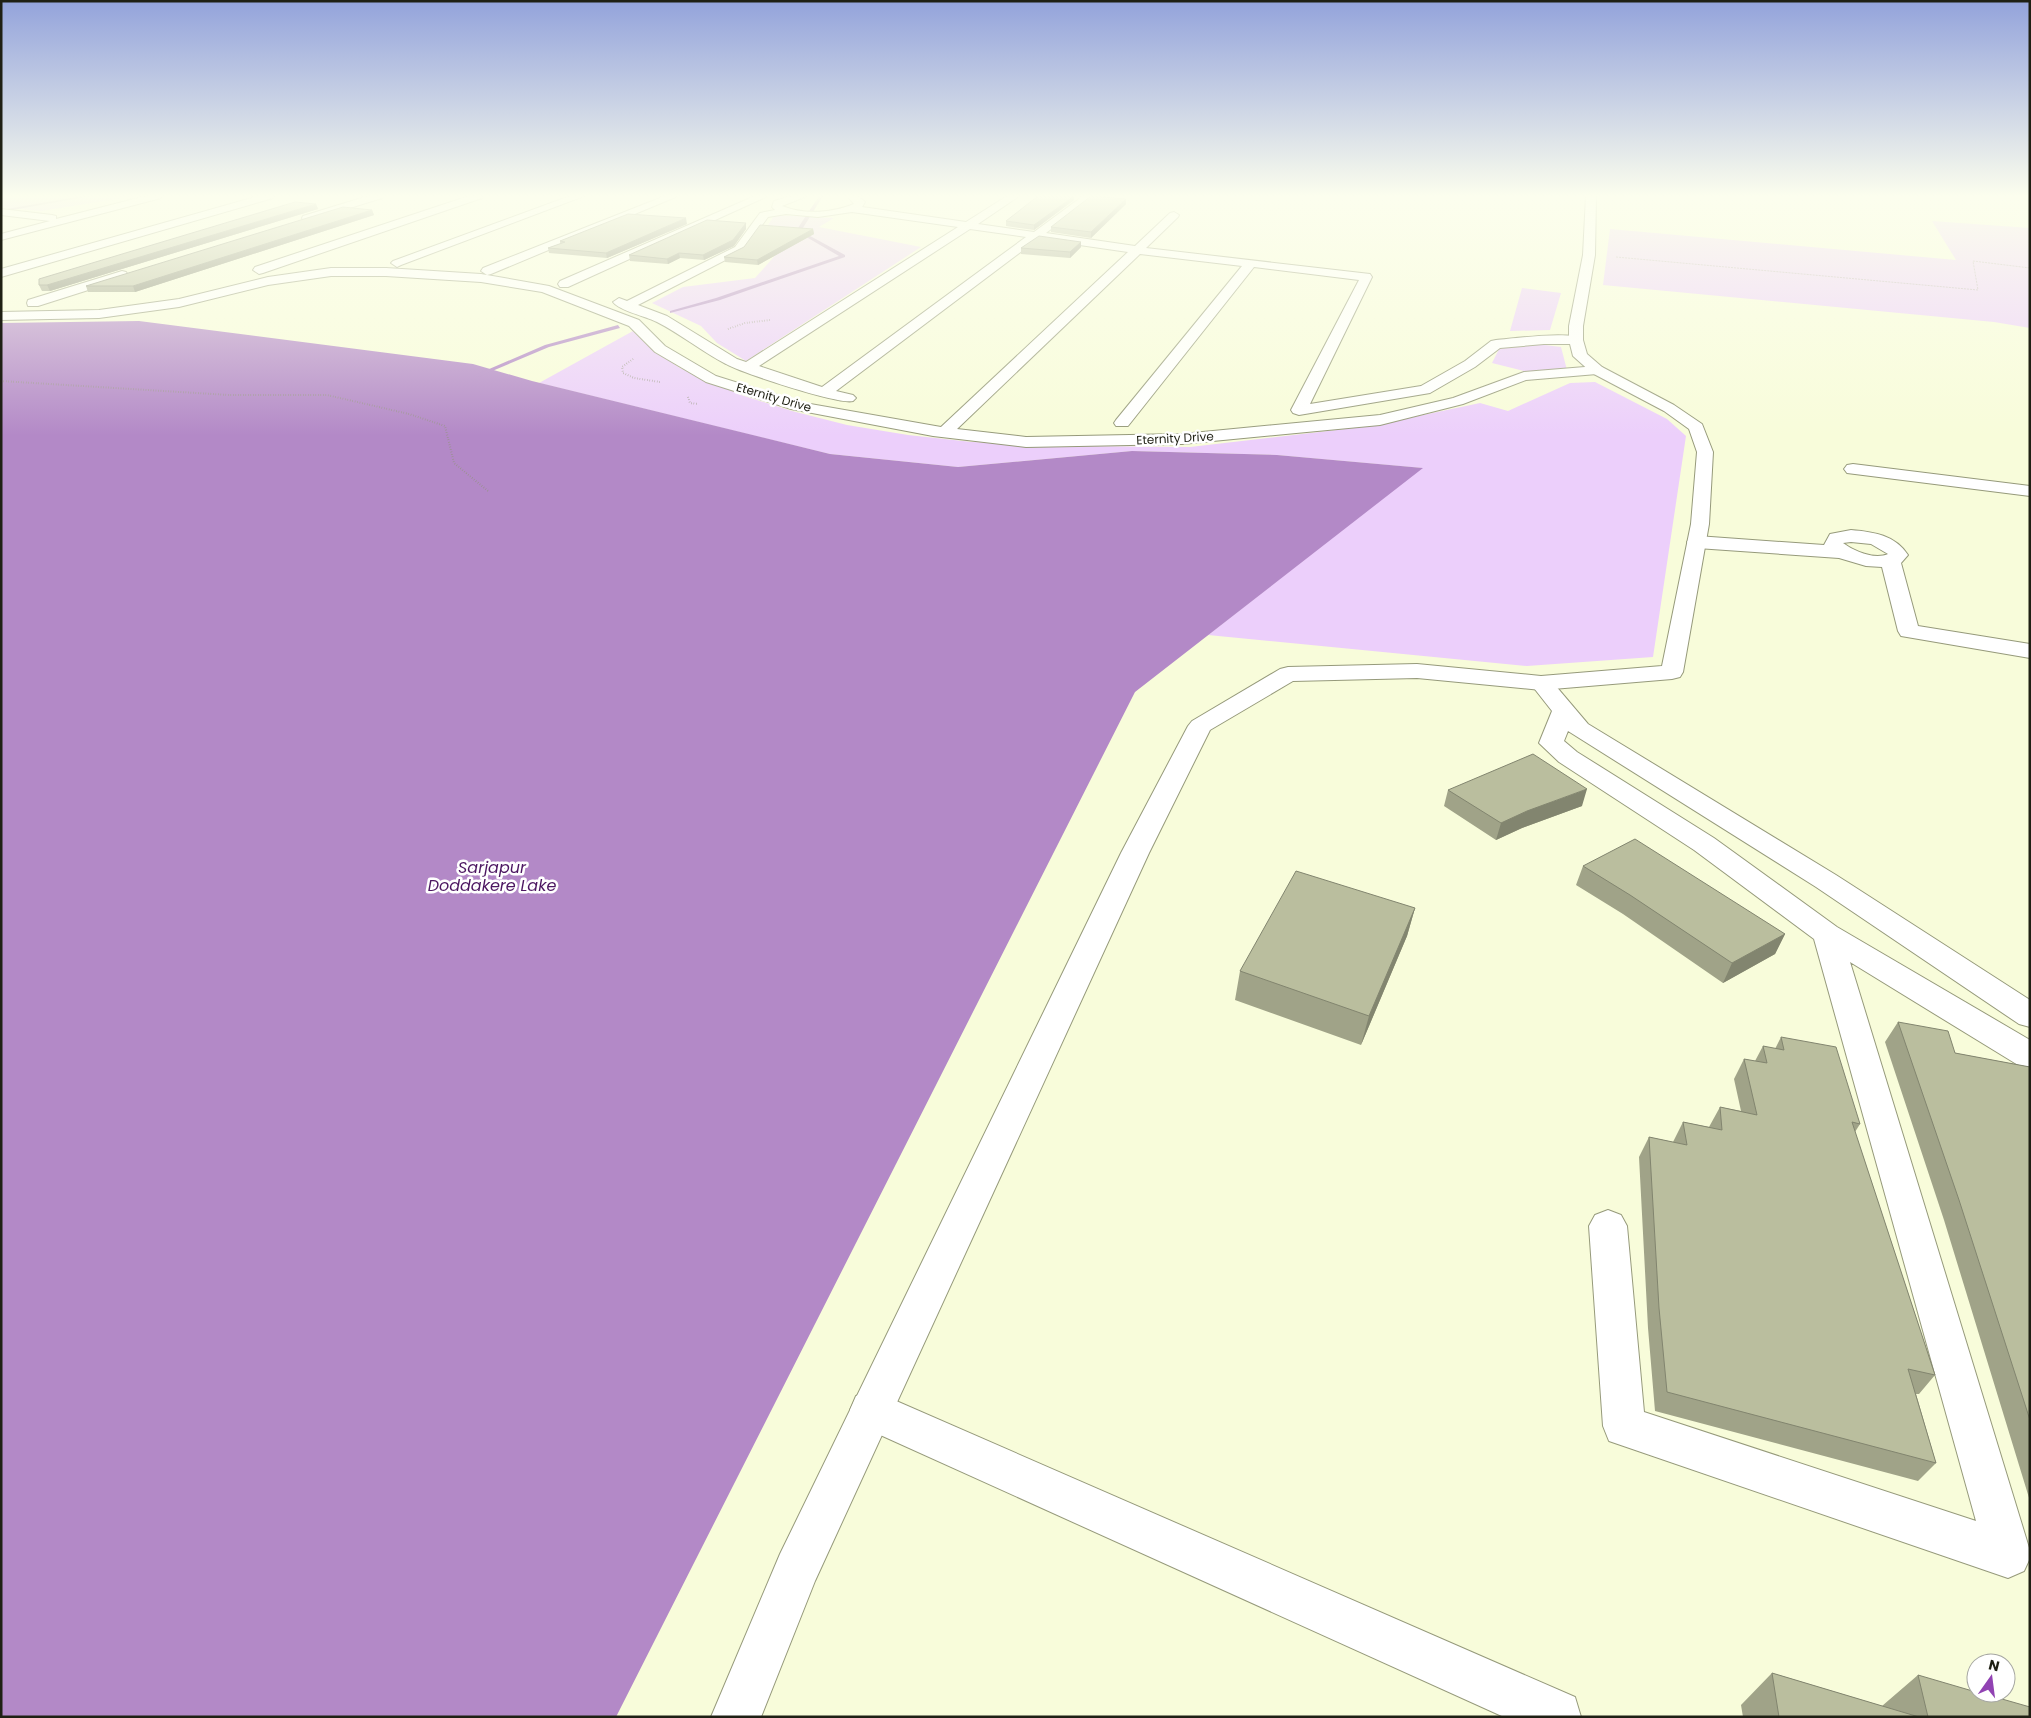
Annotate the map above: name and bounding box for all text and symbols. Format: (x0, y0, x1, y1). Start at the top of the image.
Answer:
street label: Eternity Drive (734, 378, 814, 416)
street label: Eternity Drive (1136, 427, 1214, 449)
water label: Sarjapur Doddakere Lake (428, 856, 556, 897)
north arrow (1966, 1653, 2016, 1703)
text: N (1987, 1654, 2002, 1676)

